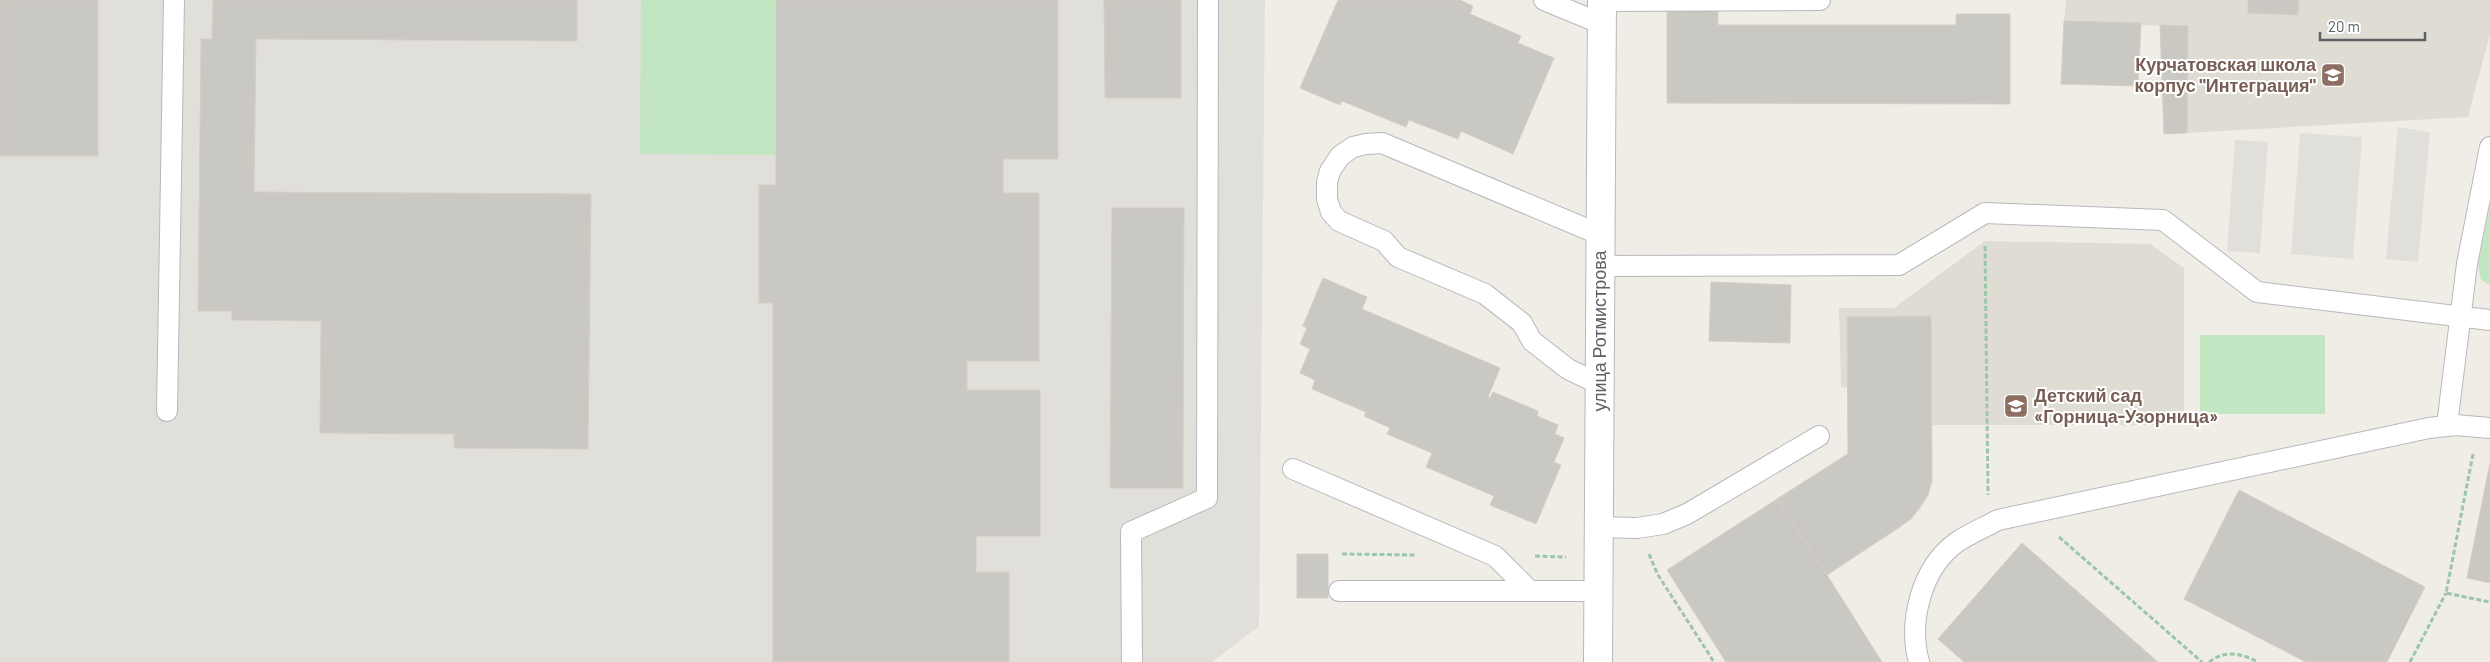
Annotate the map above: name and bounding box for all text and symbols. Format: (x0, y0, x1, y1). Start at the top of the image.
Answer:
scale bar (2320, 10, 2425, 42)
text: 20 m (2328, 17, 2360, 35)
place label: Курчатовская школа корпус "Интеграция" (2134, 53, 2317, 96)
school or university icon: Курчатовская школа корпус "Интеграция" (2320, 62, 2346, 88)
street label: улица Ротмистрова (1588, 249, 1610, 412)
place label: Детский сад «Горница-Узорница» (2034, 384, 2218, 427)
school or university icon: Детский сад «Горница-Узорница» (2003, 393, 2029, 419)

